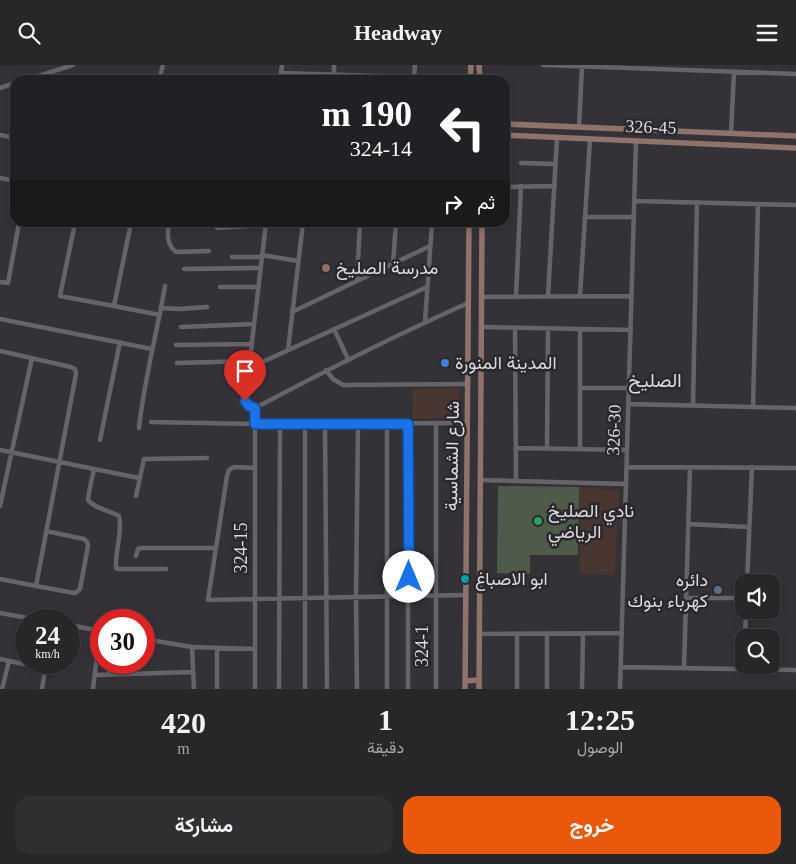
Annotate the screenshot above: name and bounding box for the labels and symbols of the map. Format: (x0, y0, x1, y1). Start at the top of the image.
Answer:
street label: 326-45 (625, 116, 677, 138)
place label: مدرسة الصليخ (336, 258, 438, 280)
marker: مدرسة الصليخ (320, 262, 332, 274)
pin (224, 350, 266, 401)
place label: المدينة المنورة (455, 353, 557, 374)
marker: المدينة المنورة (439, 357, 451, 369)
district label: الصليخ (628, 370, 682, 394)
street label: شارع الشماسية (441, 401, 465, 511)
street label: 326-30 (603, 404, 625, 456)
place label: نادي الصليخ الرياضي (548, 501, 634, 547)
marker: نادي الصليخ الرياضي (532, 515, 544, 527)
street label: 324-15 (231, 523, 251, 574)
position arrow (382, 550, 434, 602)
place label: ابو الاصباغ (475, 569, 548, 591)
place label: دائره كهرباء بنوك (627, 570, 708, 612)
marker: ابو الاصباغ (459, 573, 471, 585)
marker: دائره كهرباء بنوك (712, 584, 724, 596)
speed limit sign: 30 (90, 609, 155, 674)
street label: 324-1 (412, 625, 432, 667)

